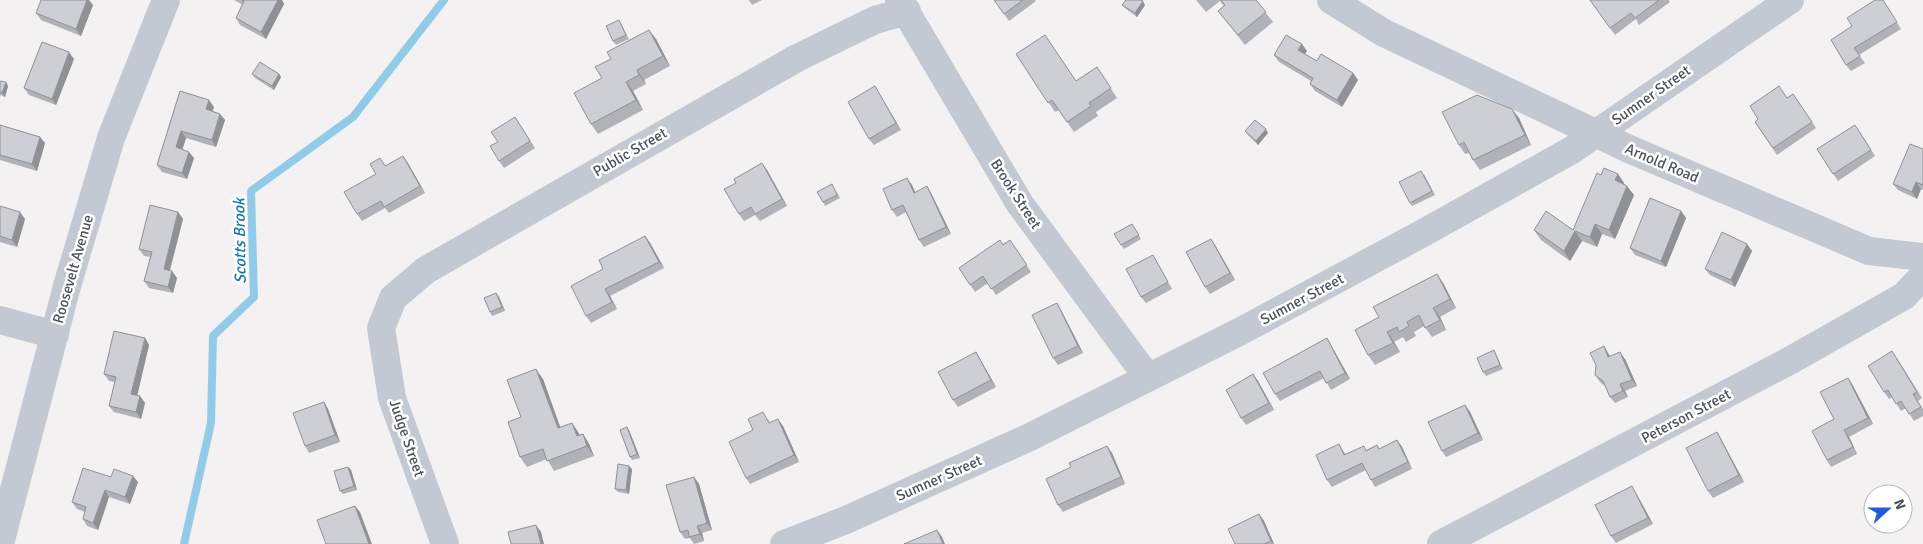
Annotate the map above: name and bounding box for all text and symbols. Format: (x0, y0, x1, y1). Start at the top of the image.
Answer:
street label: Sumner Street (1608, 61, 1694, 129)
street label: Public Street (590, 124, 670, 180)
street label: Arnold Road (1622, 139, 1702, 187)
street label: Brook Street (987, 156, 1045, 232)
water label: Scotts Brook (229, 196, 251, 284)
street label: Roosevelt Avenue (49, 213, 97, 325)
street label: Sumner Street (1257, 269, 1347, 329)
street label: Peterson Street (1638, 385, 1734, 447)
street label: Judge Street (385, 397, 429, 479)
street label: Sumner Street (893, 451, 985, 505)
north arrow (1863, 484, 1913, 534)
text: N (1890, 497, 1909, 512)

